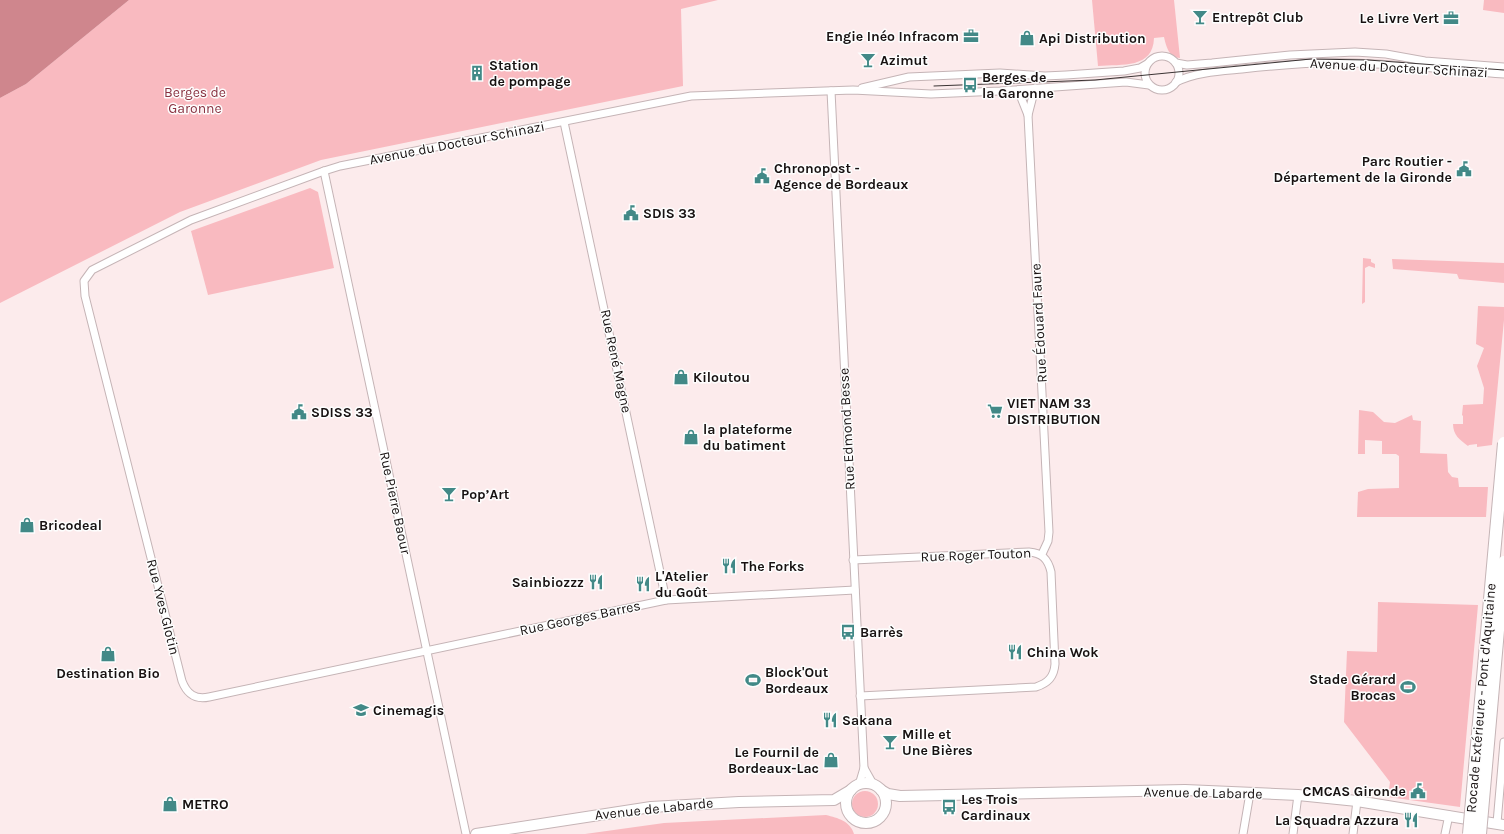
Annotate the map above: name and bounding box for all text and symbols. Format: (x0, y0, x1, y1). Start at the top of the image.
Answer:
bar icon: Entrepôt Club (1191, 8, 1209, 26)
place label: Entrepôt Club (1212, 9, 1303, 26)
office icon: Le Livre Vert (1442, 9, 1460, 27)
place label: Le Livre Vert (1360, 10, 1439, 27)
office icon: Engie Inéo Infracom (962, 27, 980, 45)
place label: Engie Inéo Infracom (826, 28, 959, 45)
shop icon: Api Distribution (1018, 29, 1036, 47)
place label: Api Distribution (1039, 30, 1146, 47)
bar icon: Azimut (859, 51, 877, 69)
place label: Azimut (880, 52, 928, 69)
street label: Avenue du Docteur Schinazi (1310, 55, 1488, 81)
place label: Station de pompage (489, 57, 571, 90)
building icon: Station de pompage (468, 64, 486, 82)
place label: Berges de la Garonne (982, 69, 1054, 102)
bus stop icon: Berges de la Garonne (961, 76, 979, 94)
park label: Berges de Garonne (164, 84, 226, 117)
street label: Avenue du Docteur Schinazi (368, 118, 546, 168)
place label: Parc Routier - Département de la Gironde (1274, 153, 1452, 186)
place label: Chronopost - Agence de Bordeaux (774, 160, 908, 193)
public building icon: Parc Routier - Département de la Gironde (1455, 160, 1473, 178)
public building icon: Chronopost - Agence de Bordeaux (753, 167, 771, 185)
public building icon: SDIS 33 (622, 204, 640, 222)
place label: SDIS 33 (643, 205, 696, 222)
street label: Rue Édouard Faure (1026, 263, 1051, 383)
street label: Rue René Magne (597, 308, 635, 414)
street label: Rue Edmond Besse (835, 367, 859, 491)
shop icon: Kiloutou (672, 368, 690, 386)
place label: Kiloutou (693, 369, 750, 386)
place label: VIET NAM 33 DISTRIBUTION (1007, 395, 1101, 428)
supermarket icon: VIET NAM 33 DISTRIBUTION (986, 402, 1004, 420)
public building icon: SDISS 33 (290, 403, 308, 421)
place label: SDISS 33 (311, 404, 373, 421)
place label: la plateforme du batiment (703, 421, 792, 454)
shop icon: la plateforme du batiment (682, 428, 700, 446)
street label: Rue Pierre Baour (376, 450, 414, 557)
bar icon: Pop’Art (440, 485, 458, 503)
place label: Pop’Art (461, 486, 510, 503)
shop icon: Bricodeal (18, 516, 36, 534)
place label: Bricodeal (39, 517, 102, 534)
street label: Rue Roger Touton (920, 545, 1032, 565)
street label: Rue Yves Glotin (143, 557, 183, 657)
restaurant icon: The Forks (720, 557, 738, 575)
place label: The Forks (741, 558, 804, 575)
place label: L'Atelier du Goût (655, 568, 708, 601)
restaurant icon: Sainbiozzz (587, 573, 605, 591)
place label: Sainbiozzz (512, 574, 584, 591)
restaurant icon: L'Atelier du Goût (634, 575, 652, 593)
street label: Rocade Extérieure - Pont d'Aquitaine (1462, 582, 1500, 814)
street label: Rue Georges Barres (518, 597, 642, 639)
bus stop icon: Barrès (839, 623, 857, 641)
place label: Barrès (860, 624, 903, 641)
restaurant icon: China Wok (1006, 643, 1024, 661)
place label: China Wok (1027, 644, 1099, 661)
shop icon: Destination Bio (99, 645, 117, 663)
place label: Block'Out Bordeaux (765, 664, 829, 697)
place label: Destination Bio (56, 665, 160, 682)
sports icon: Block'Out Bordeaux (744, 671, 762, 689)
place label: Stade Gérard Brocas (1309, 671, 1396, 704)
sports icon: Stade Gérard Brocas (1399, 678, 1417, 696)
school or university icon: Cinemagis (352, 701, 370, 719)
place label: Cinemagis (373, 702, 444, 719)
restaurant icon: Sakana (821, 711, 839, 729)
place label: Sakana (842, 712, 893, 729)
place label: Mille et Une Bières (902, 726, 973, 759)
bar icon: Mille et Une Bières (881, 733, 899, 751)
place label: Le Fournil de Bordeaux-Lac (728, 744, 819, 777)
shop icon: Le Fournil de Bordeaux-Lac (822, 751, 840, 769)
public building icon: CMCAS Gironde (1409, 782, 1427, 800)
street label: Avenue de Labarde (1143, 783, 1263, 803)
place label: CMCAS Gironde (1303, 783, 1406, 800)
place label: Les Trois Cardinaux (961, 791, 1030, 824)
street label: Avenue de Labarde (594, 794, 714, 824)
shop icon: METRO (161, 795, 179, 813)
place label: METRO (182, 796, 228, 813)
bus stop icon: Les Trois Cardinaux (940, 798, 958, 816)
restaurant icon: La Squadra Azzura (1402, 811, 1420, 829)
place label: La Squadra Azzura (1275, 812, 1399, 829)

